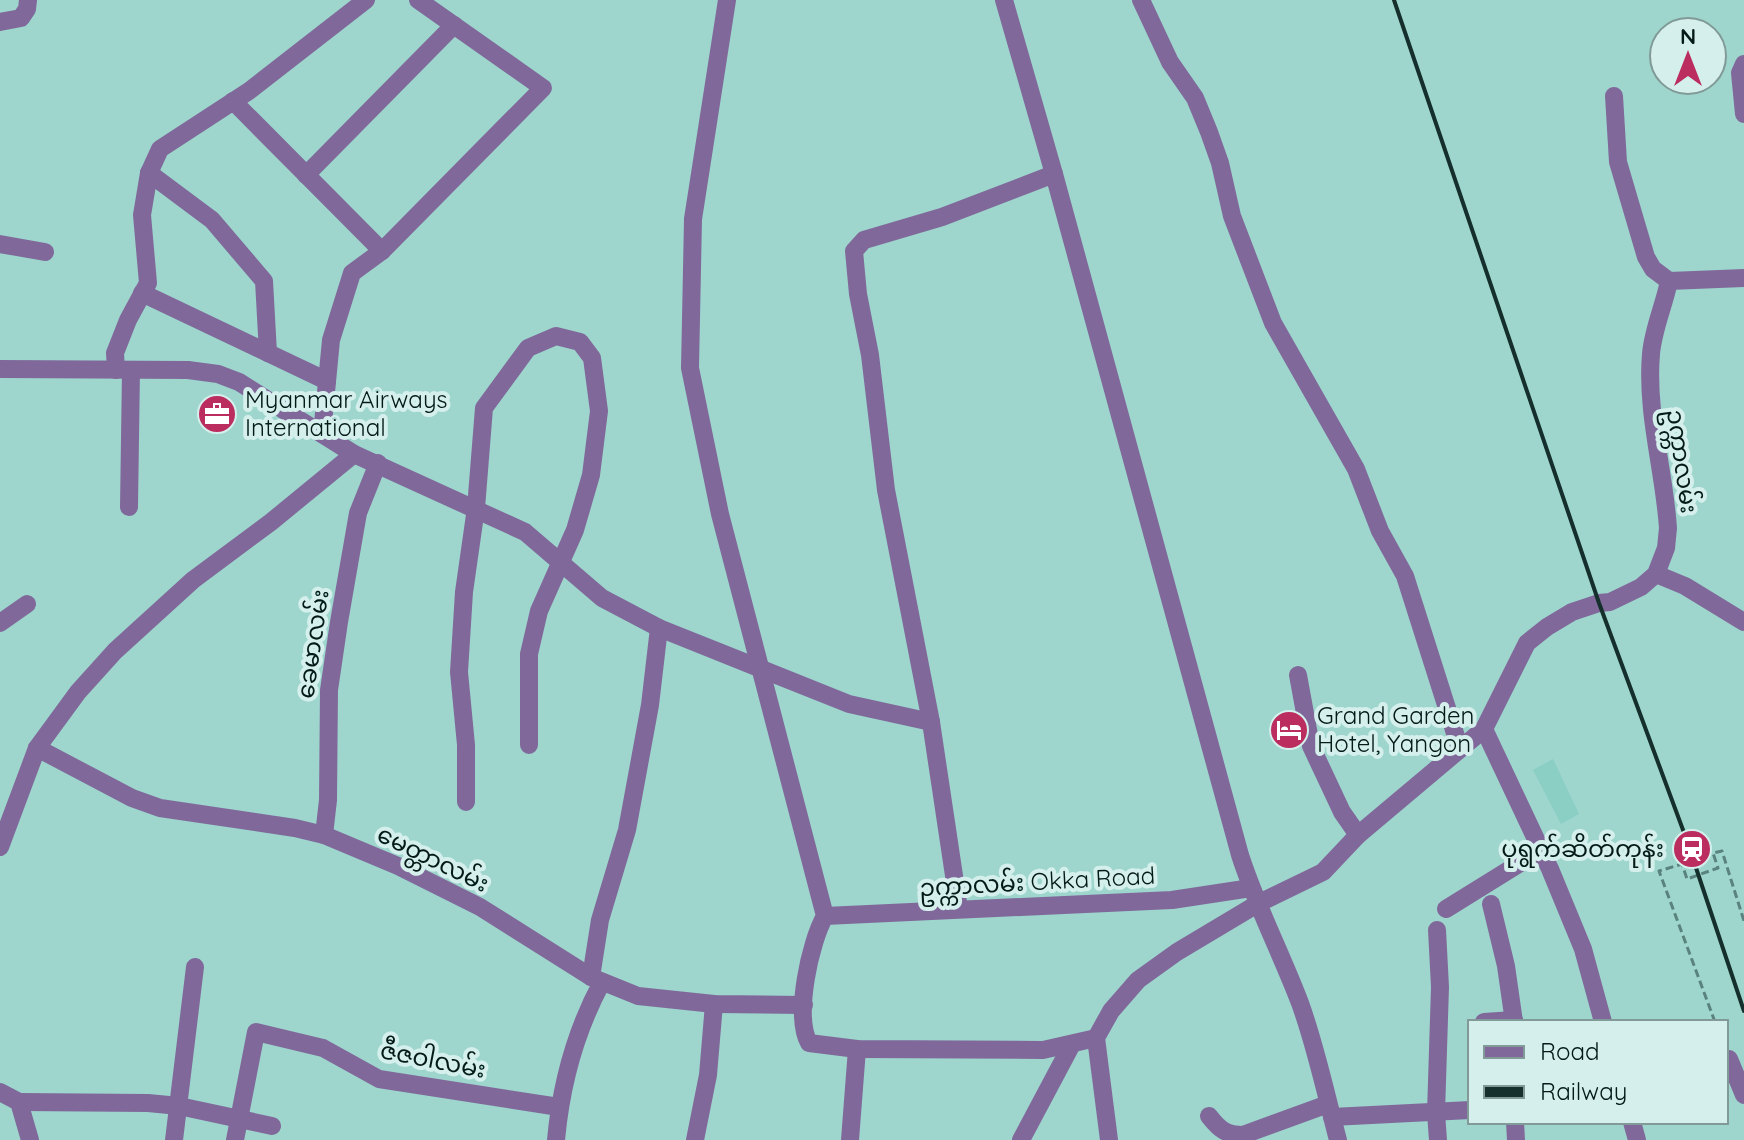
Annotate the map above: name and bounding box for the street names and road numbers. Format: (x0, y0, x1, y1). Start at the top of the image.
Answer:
street label: ဥက္ကာလမ်း (1656, 407, 1705, 516)
street label: ခေမာလမ်း (290, 587, 335, 700)
street label: မေတ္တာလမ်း (371, 818, 494, 902)
street label: ဥက္ကာလမ်း Okka Road (918, 860, 1156, 907)
street label: ဇီဇဝါလမ်း (378, 1034, 489, 1084)

